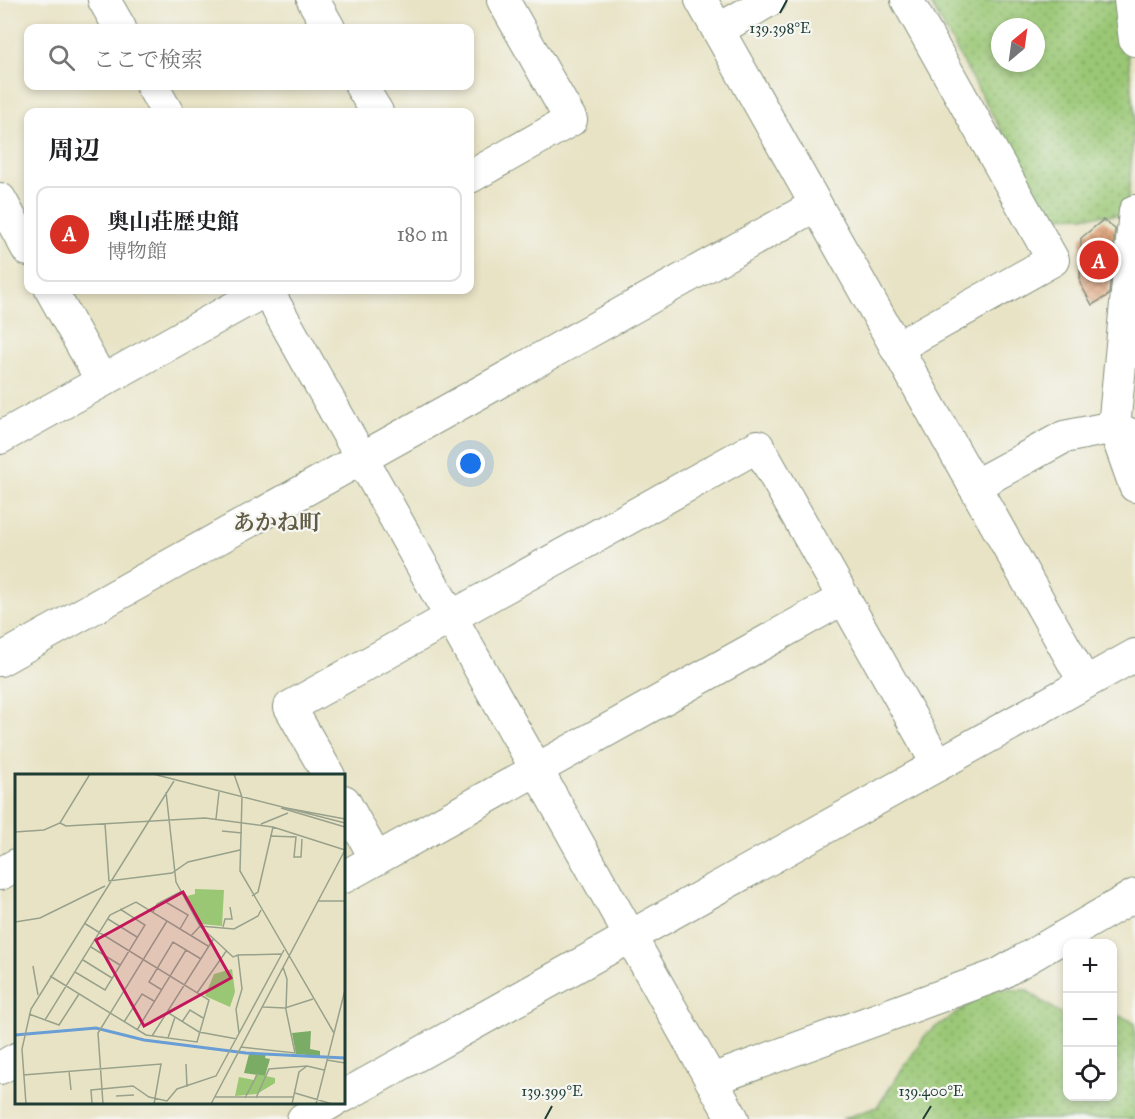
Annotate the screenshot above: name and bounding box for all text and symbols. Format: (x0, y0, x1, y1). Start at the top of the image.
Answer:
north arrow (991, 18, 1045, 72)
text: 139.398°E (749, 19, 811, 37)
search box (24, 24, 474, 90)
icon: search (45, 41, 78, 74)
text: ここで検索 (93, 46, 203, 73)
text: 周辺 (48, 134, 100, 166)
text: 奥山荘歴史館 (107, 208, 239, 235)
text: A (63, 222, 76, 246)
text: 180 m (397, 222, 448, 246)
pin: A (1080, 238, 1118, 282)
text: 博物館 (107, 239, 167, 263)
your location (456, 449, 485, 478)
district label: あかね町 (233, 509, 321, 536)
inset map (15, 774, 345, 1104)
map controls (1063, 939, 1117, 1101)
button: + (1063, 939, 1117, 993)
button: − (1063, 993, 1117, 1047)
button: locate (1063, 1047, 1117, 1101)
text: 139.399°E (521, 1082, 583, 1100)
text: 139.400°E (898, 1082, 964, 1100)

